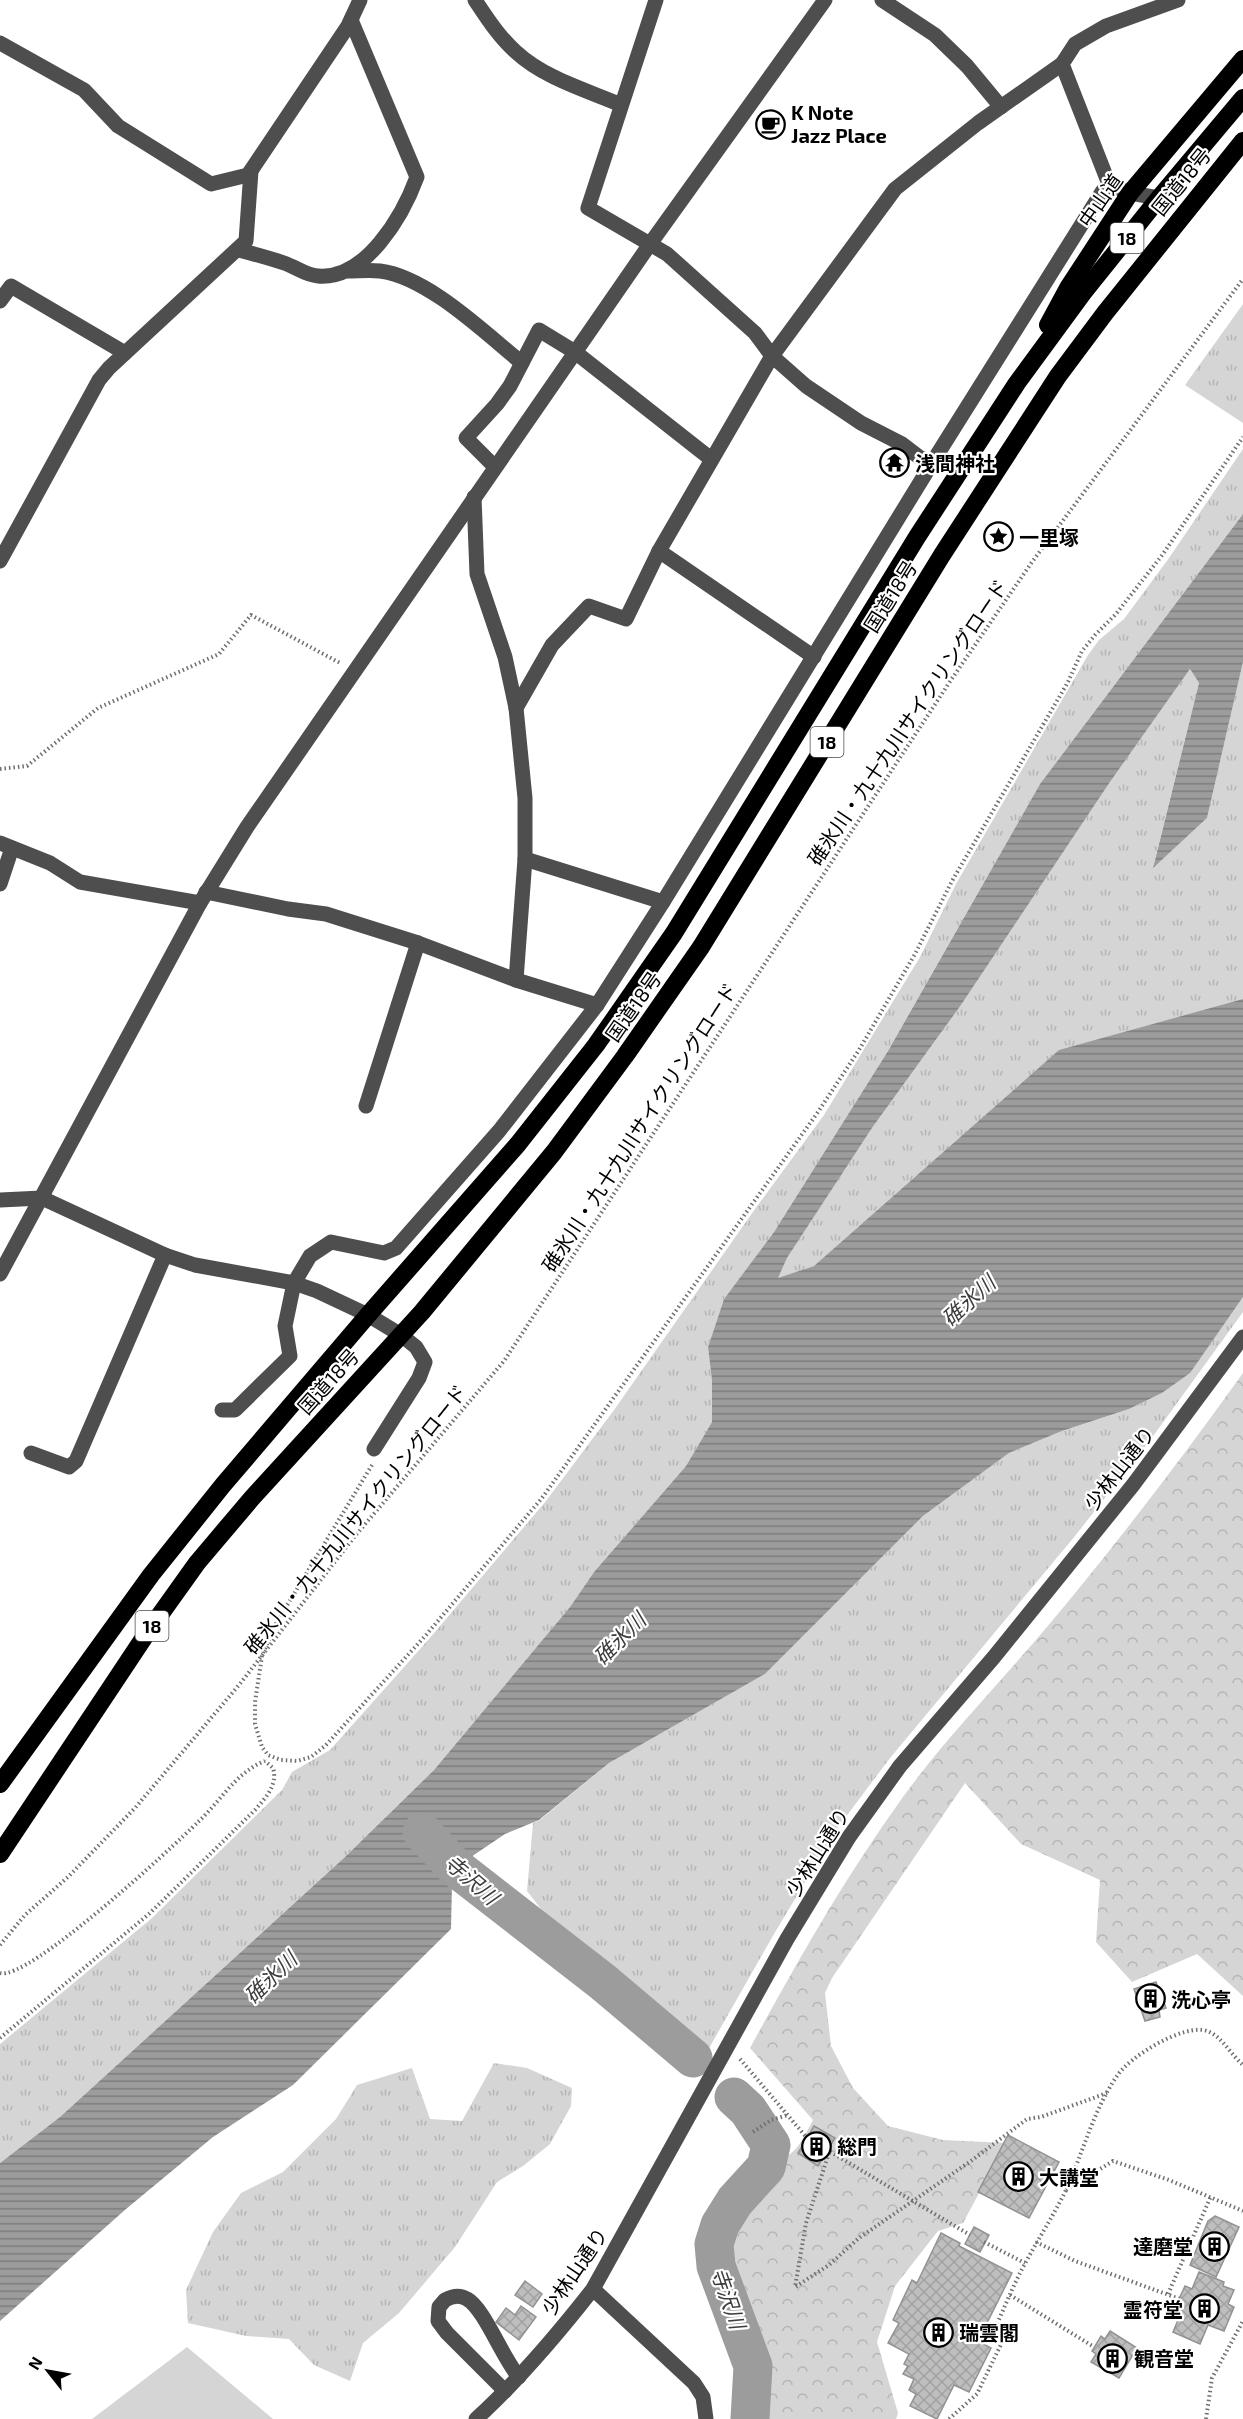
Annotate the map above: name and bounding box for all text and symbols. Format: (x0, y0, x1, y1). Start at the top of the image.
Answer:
place label: K Note Jazz Place (791, 100, 887, 147)
cafe icon: K Note Jazz Place (754, 108, 786, 140)
street label: 国道18号 (1146, 142, 1216, 220)
street label: 中山道 (1073, 169, 1127, 231)
road number: 18 (1110, 223, 1144, 253)
temple icon: 浅間神社 (878, 447, 910, 479)
place label: 浅間神社 (915, 451, 995, 475)
place icon: 一里塚 (982, 521, 1014, 553)
place label: 一里塚 (1019, 525, 1079, 549)
street label: 国道18号 (859, 556, 921, 636)
street label: 碓氷川・九十九川サイクリングロード (802, 575, 1012, 869)
road number: 18 (810, 727, 844, 757)
street label: 国道18号 (600, 966, 666, 1046)
street label: 碓氷川・九十九川サイクリングロード (536, 978, 742, 1276)
water label: 碓氷川 (936, 1268, 1001, 1330)
street label: 国道18号 (292, 1343, 364, 1419)
street label: 碓氷川・九十九川サイクリングロード (239, 1379, 471, 1659)
street label: 少林山通り (1079, 1421, 1159, 1515)
water label: 碓氷川 (588, 1605, 652, 1669)
road number: 18 (136, 1611, 168, 1641)
street label: 少林山通り (780, 1803, 854, 1901)
water label: 寺沢川 (440, 1849, 505, 1910)
water label: 碓氷川 (239, 1945, 303, 2008)
building icon: 洗心亭 (1134, 1983, 1166, 2015)
place label: 洗心亭 (1171, 1987, 1231, 2011)
building icon: 総門 (800, 2130, 832, 2162)
place label: 総門 (837, 2134, 877, 2158)
building icon: 大講堂 (1002, 2161, 1034, 2193)
place label: 大講堂 (1039, 2165, 1099, 2189)
street label: 少林山通り (536, 2223, 612, 2319)
building icon: 達磨堂 (1198, 2230, 1230, 2262)
place label: 達磨堂 (1133, 2234, 1193, 2258)
water label: 寺沢川 (707, 2264, 752, 2334)
building icon: 霊符堂 (1188, 2293, 1220, 2325)
place label: 霊符堂 (1123, 2297, 1183, 2321)
building icon: 瑞雲閣 (922, 2316, 954, 2348)
place label: 瑞雲閣 (959, 2320, 1019, 2344)
north arrow (18, 2341, 78, 2401)
building icon: 観音堂 (1097, 2342, 1129, 2374)
place label: 観音堂 (1134, 2346, 1194, 2370)
text: N (24, 2353, 46, 2373)

